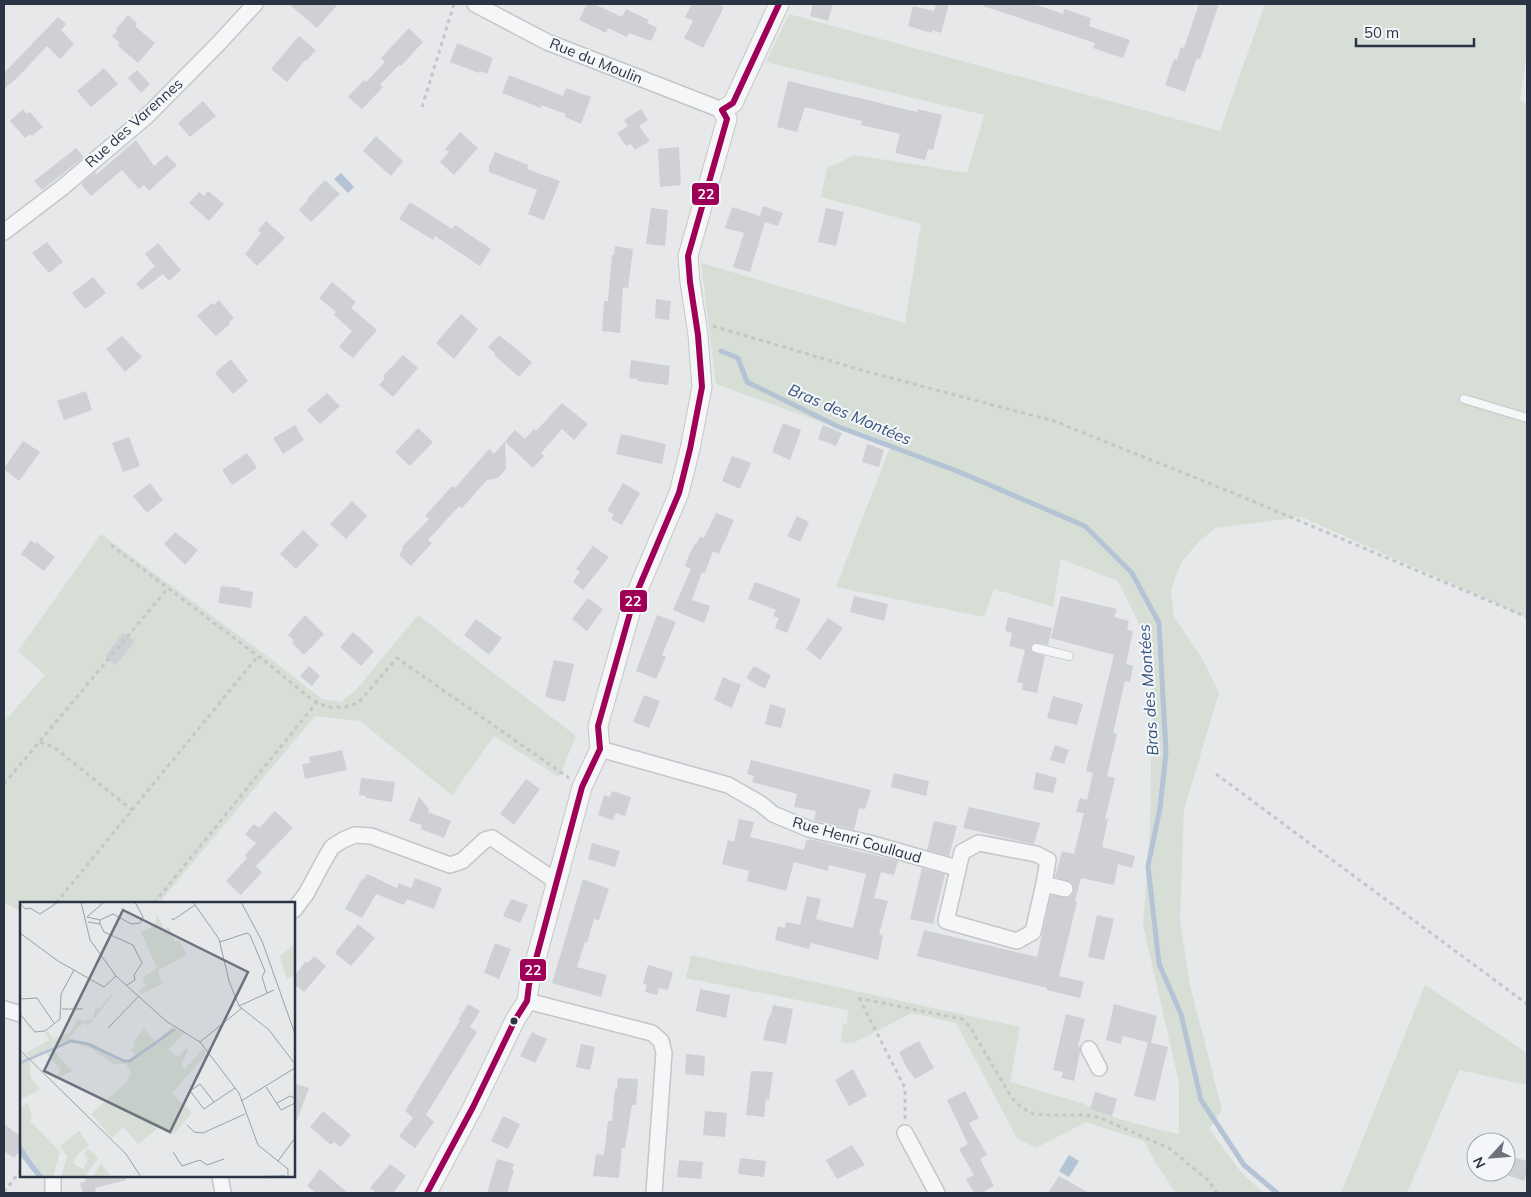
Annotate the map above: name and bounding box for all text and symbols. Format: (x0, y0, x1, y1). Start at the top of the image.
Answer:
scale bar (1356, 15, 1474, 47)
text: 50 m (1364, 23, 1399, 42)
street label: Rue du Moulin (547, 33, 646, 88)
street label: Rue des Varennes (81, 74, 186, 171)
line badge: 22 (691, 182, 720, 206)
text: 22 (698, 185, 714, 203)
water label: Bras des Montées (785, 379, 915, 449)
line badge: 22 (619, 589, 648, 613)
text: 22 (625, 592, 641, 610)
water label: Bras des Montées (1133, 623, 1163, 756)
street label: Rue Henri Coullaud (790, 812, 924, 867)
inset map (20, 902, 295, 1177)
line badge: 22 (519, 958, 547, 982)
text: 22 (525, 961, 541, 979)
unlabelled marker (509, 1016, 519, 1026)
north arrow (1466, 1132, 1516, 1182)
text: N (1469, 1154, 1490, 1171)

